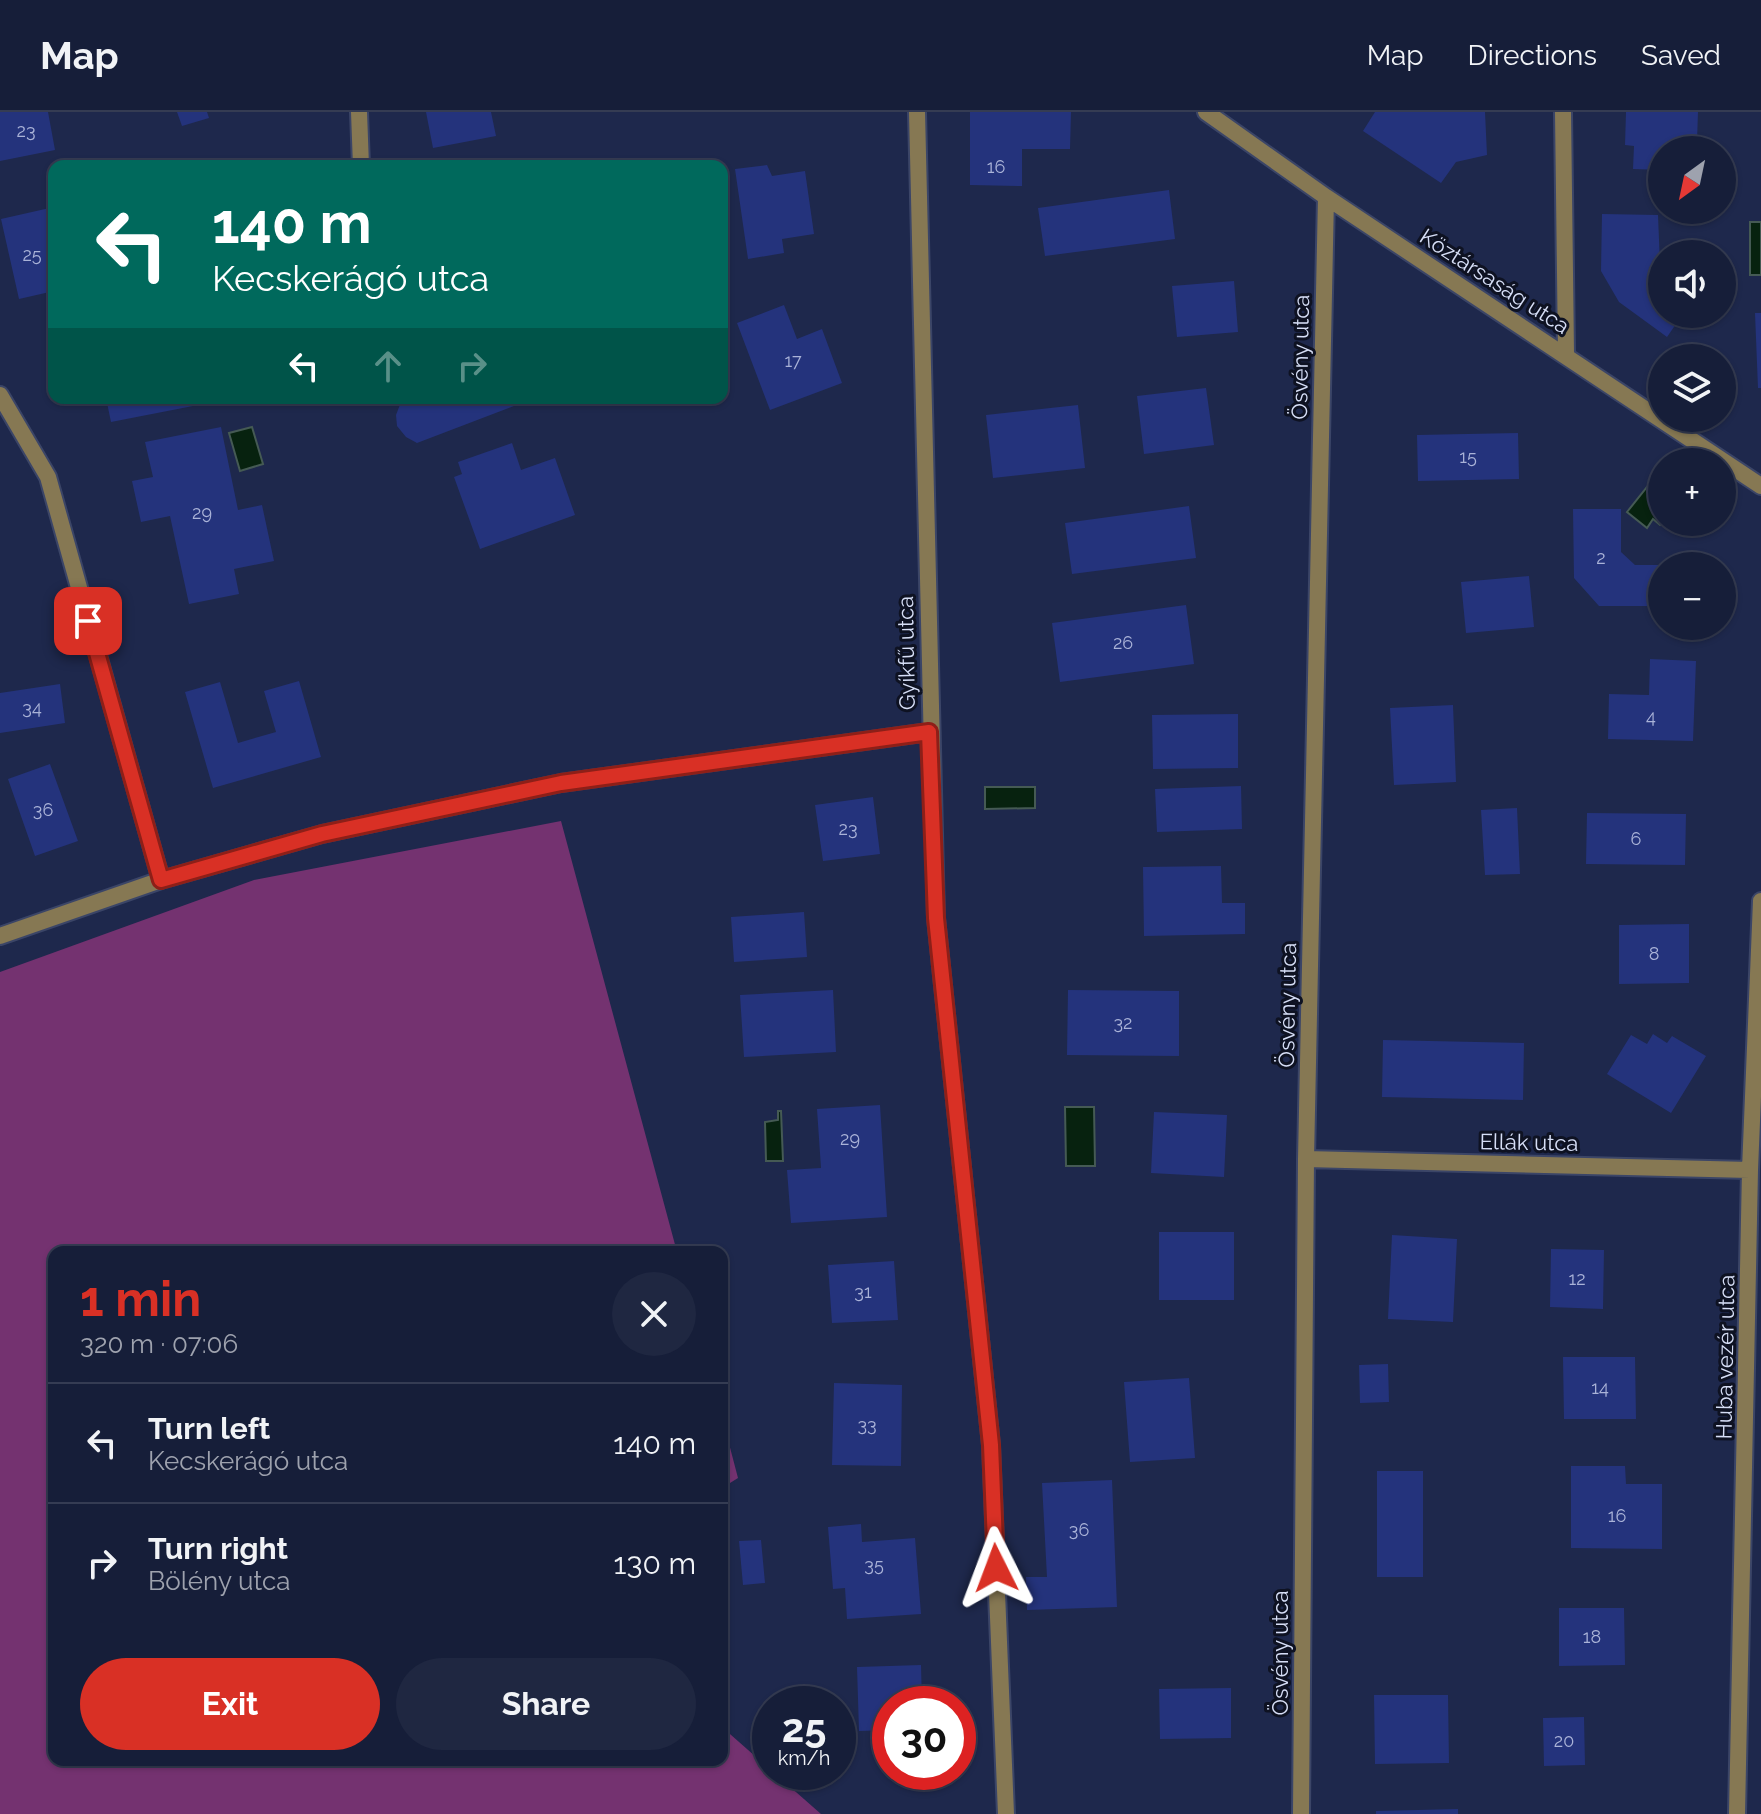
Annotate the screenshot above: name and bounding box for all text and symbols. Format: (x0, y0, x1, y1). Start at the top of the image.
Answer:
text: Map (40, 33, 119, 78)
text: Map (1367, 39, 1424, 72)
text: Directions (1468, 39, 1597, 72)
text: Saved (1641, 39, 1721, 72)
house number: 23 (17, 120, 36, 141)
north arrow (1648, 136, 1736, 224)
map controls (1648, 136, 1736, 640)
house number: 16 (987, 156, 1005, 177)
text: 140 m (212, 190, 372, 256)
icon: left (80, 192, 184, 296)
street label: Köztársaság utca (1415, 223, 1575, 339)
button: sound (1648, 240, 1736, 328)
house number: 25 (22, 244, 42, 265)
text: Kecskerágó utca (212, 257, 489, 299)
street label: Ösvény utca (1286, 294, 1314, 420)
icon: left (282, 344, 326, 388)
icon: ahead (366, 344, 410, 388)
icon: right (450, 344, 494, 388)
button: layers (1648, 344, 1736, 432)
house number: 17 (784, 350, 802, 371)
house number: 15 (1459, 446, 1477, 467)
button: + (1648, 448, 1736, 536)
house number: 29 (192, 502, 212, 523)
house number: 2 (1596, 547, 1606, 568)
button: − (1648, 552, 1736, 640)
pin (54, 587, 122, 655)
street label: Gyíkfű utca (892, 596, 920, 710)
icon: arrive (66, 599, 110, 643)
house number: 26 (1113, 632, 1133, 653)
house number: 34 (22, 697, 42, 718)
house number: 4 (1646, 706, 1656, 727)
house number: 36 (33, 799, 53, 820)
house number: 23 (839, 818, 858, 839)
house number: 6 (1631, 828, 1642, 849)
street label: Ösvény utca (1273, 942, 1301, 1068)
house number: 8 (1649, 943, 1659, 964)
house number: 32 (1114, 1012, 1133, 1033)
house number: 29 (840, 1128, 860, 1149)
street label: Ellák utca (1479, 1128, 1579, 1156)
house number: 12 (1568, 1268, 1586, 1289)
text: 1 min (80, 1271, 201, 1327)
button: close (612, 1272, 696, 1356)
street label: Huba vezér utca (1711, 1274, 1739, 1440)
house number: 31 (854, 1281, 872, 1302)
text: 320 m · 07:06 (80, 1329, 238, 1359)
house number: 14 (1591, 1377, 1609, 1398)
text: Turn left (148, 1411, 270, 1446)
house number: 33 (857, 1414, 877, 1435)
icon: left (80, 1421, 124, 1465)
text: 140 m (613, 1426, 696, 1461)
text: Kecskerágó utca (148, 1446, 348, 1476)
house number: 16 (1608, 1505, 1626, 1526)
house number: 36 (1069, 1519, 1089, 1540)
position arrow (954, 1526, 1038, 1610)
text: Turn right (148, 1531, 288, 1566)
icon: right (80, 1541, 124, 1585)
text: 130 m (614, 1546, 696, 1581)
house number: 35 (864, 1554, 884, 1575)
text: Bölény utca (148, 1566, 290, 1596)
street label: Ösvény utca (1267, 1590, 1293, 1716)
house number: 18 (1583, 1626, 1601, 1647)
button: Exit (80, 1658, 380, 1750)
button: Share (396, 1658, 696, 1750)
speed limit sign: 30 (872, 1686, 976, 1790)
text: 25 (782, 1704, 826, 1751)
house number: 20 (1554, 1730, 1574, 1751)
text: km/h (778, 1746, 830, 1770)

